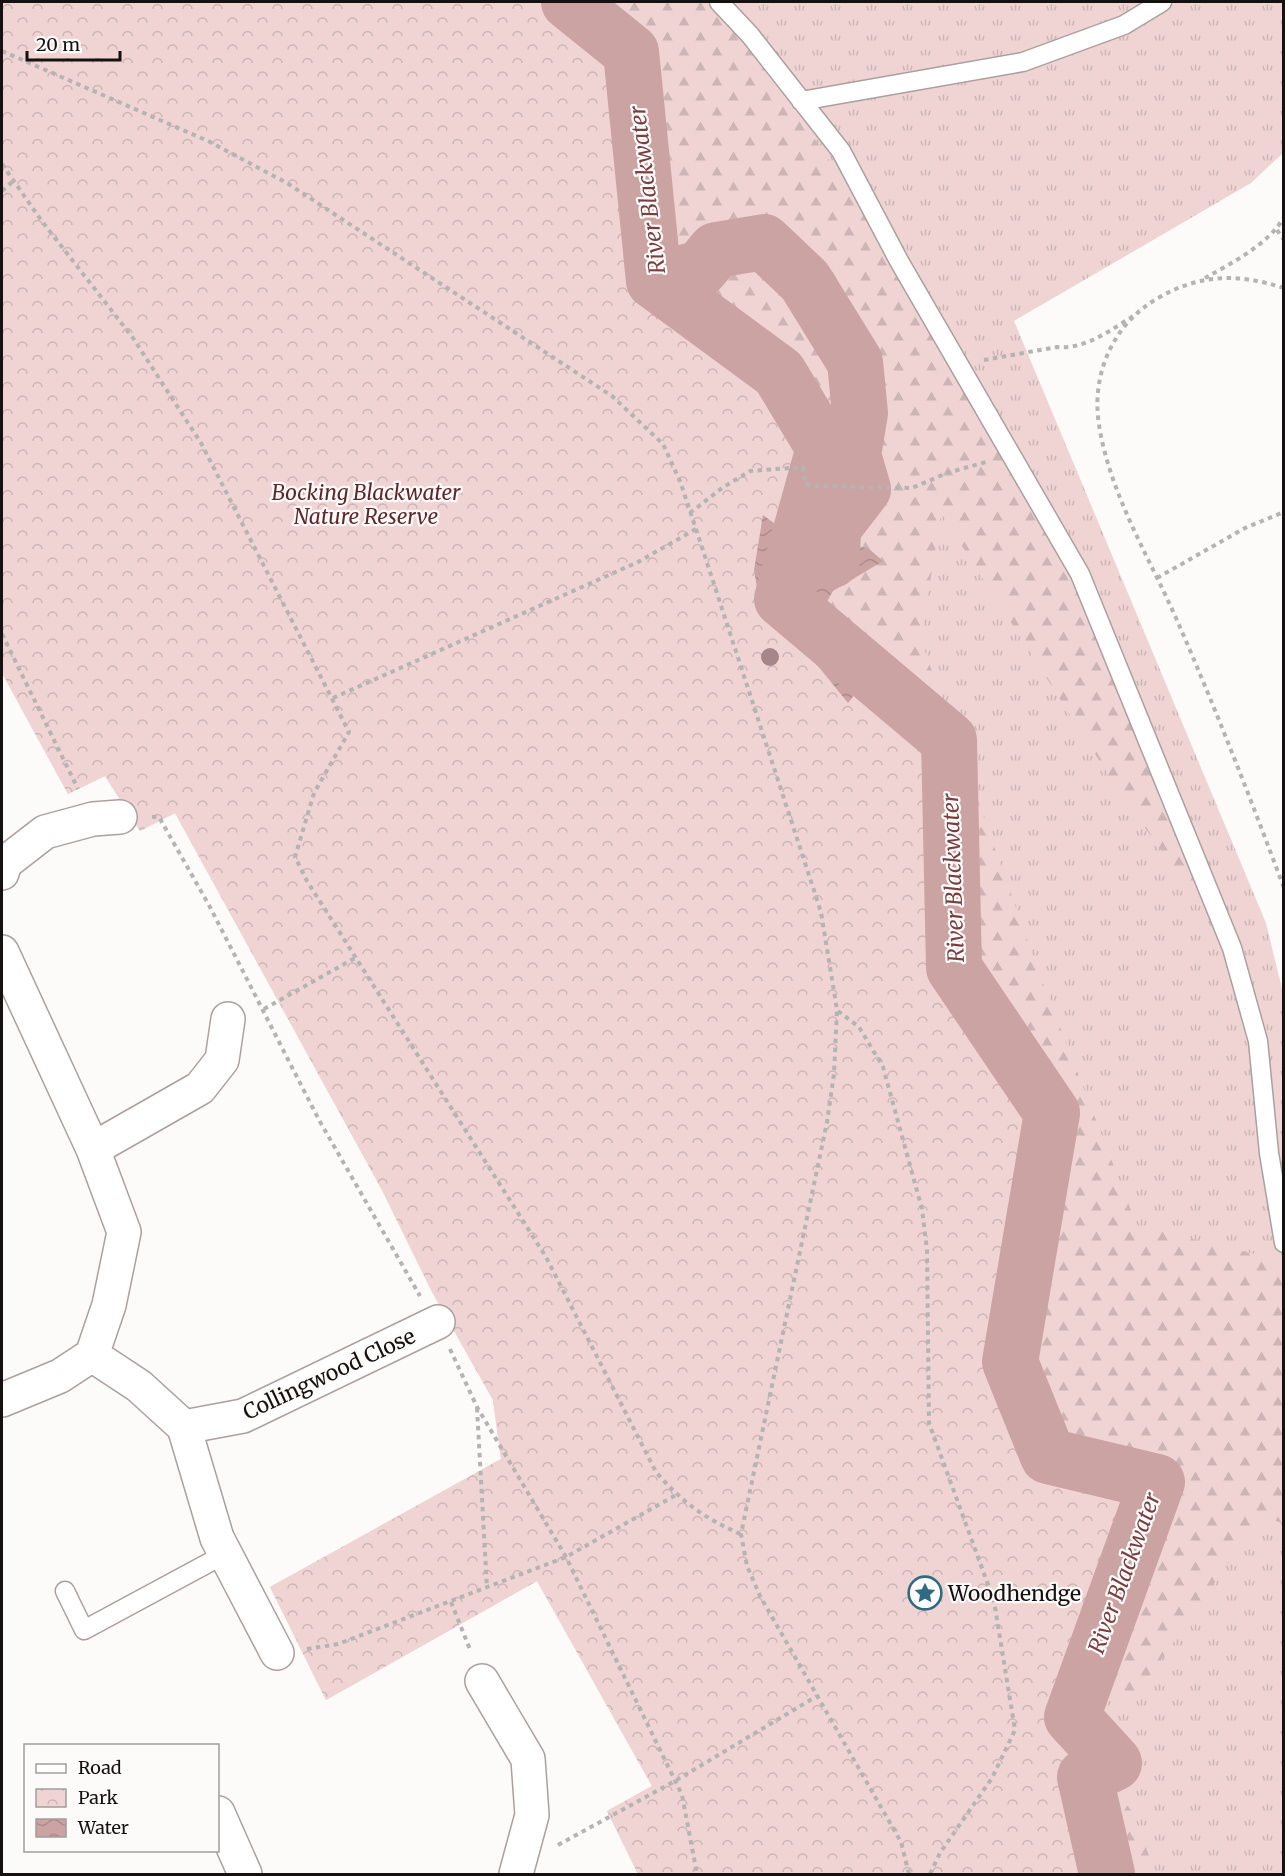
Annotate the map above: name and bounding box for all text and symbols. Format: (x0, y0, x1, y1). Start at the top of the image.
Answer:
scale bar (27, 24, 120, 62)
text: 20 m (36, 33, 80, 56)
water label: River Blackwater (623, 103, 671, 276)
park label: Bocking Blackwater Nature Reserve (272, 479, 461, 530)
water label: River Blackwater (936, 792, 970, 963)
street label: Collingwood Close (239, 1322, 419, 1426)
water label: River Blackwater (1082, 1488, 1167, 1657)
place icon: Woodhendge (907, 1575, 943, 1611)
place label: Woodhendge (947, 1580, 1081, 1607)
legend (24, 1744, 219, 1852)
text: Road (78, 1756, 122, 1779)
text: Park (78, 1786, 119, 1809)
text: Water (77, 1816, 129, 1839)

